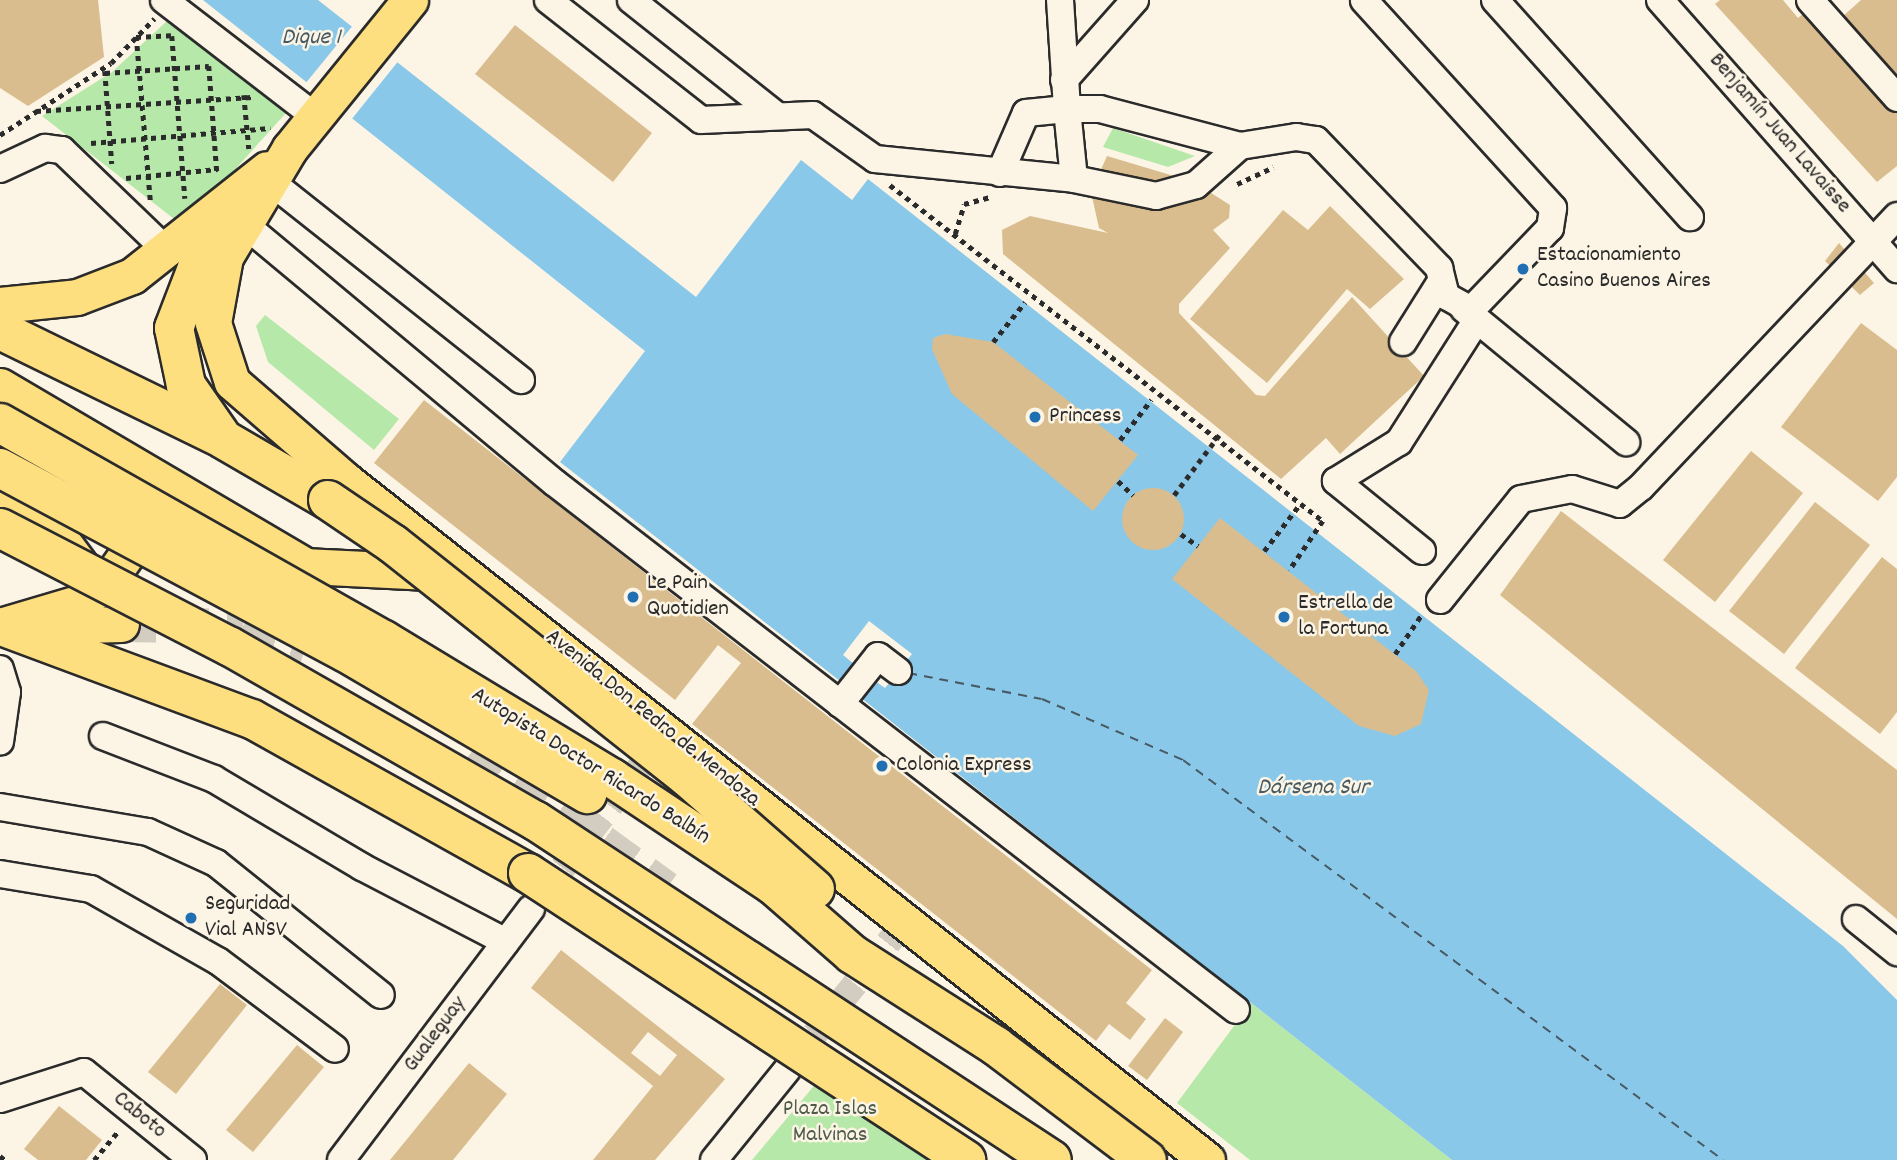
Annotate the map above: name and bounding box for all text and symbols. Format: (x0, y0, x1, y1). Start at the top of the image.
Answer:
water label: Dique 1 (281, 25, 341, 53)
street label: Benjamín Juan Lavaisse (1702, 48, 1856, 220)
place label: Estacionamiento Casino Buenos Aires (1537, 242, 1711, 296)
marker: Estacionamiento Casino Buenos Aires (1515, 261, 1531, 277)
place label: Princess (1049, 403, 1122, 431)
marker: Princess (1027, 409, 1043, 425)
place label: Le Pain Quotidien (647, 570, 729, 624)
marker: Le Pain Quotidien (625, 589, 641, 605)
place label: Estrella de la Fortuna (1298, 590, 1393, 644)
marker: Estrella de la Fortuna (1276, 609, 1292, 625)
street label: Avenida Don Pedro de Mendoza (539, 624, 765, 814)
street label: Autopista Doctor Ricardo Balbín (466, 682, 714, 852)
place label: Colonia Express (896, 752, 1032, 780)
marker: Colonia Express (874, 758, 890, 774)
water label: Dársena Sur (1257, 775, 1369, 803)
place label: Seguridad Vial ANSV (205, 891, 290, 945)
marker: Seguridad Vial ANSV (183, 910, 199, 926)
street label: Gualeguay (398, 992, 474, 1078)
street label: Caboto (107, 1086, 171, 1146)
park label: Plaza Islas Malvinas (783, 1096, 877, 1150)

